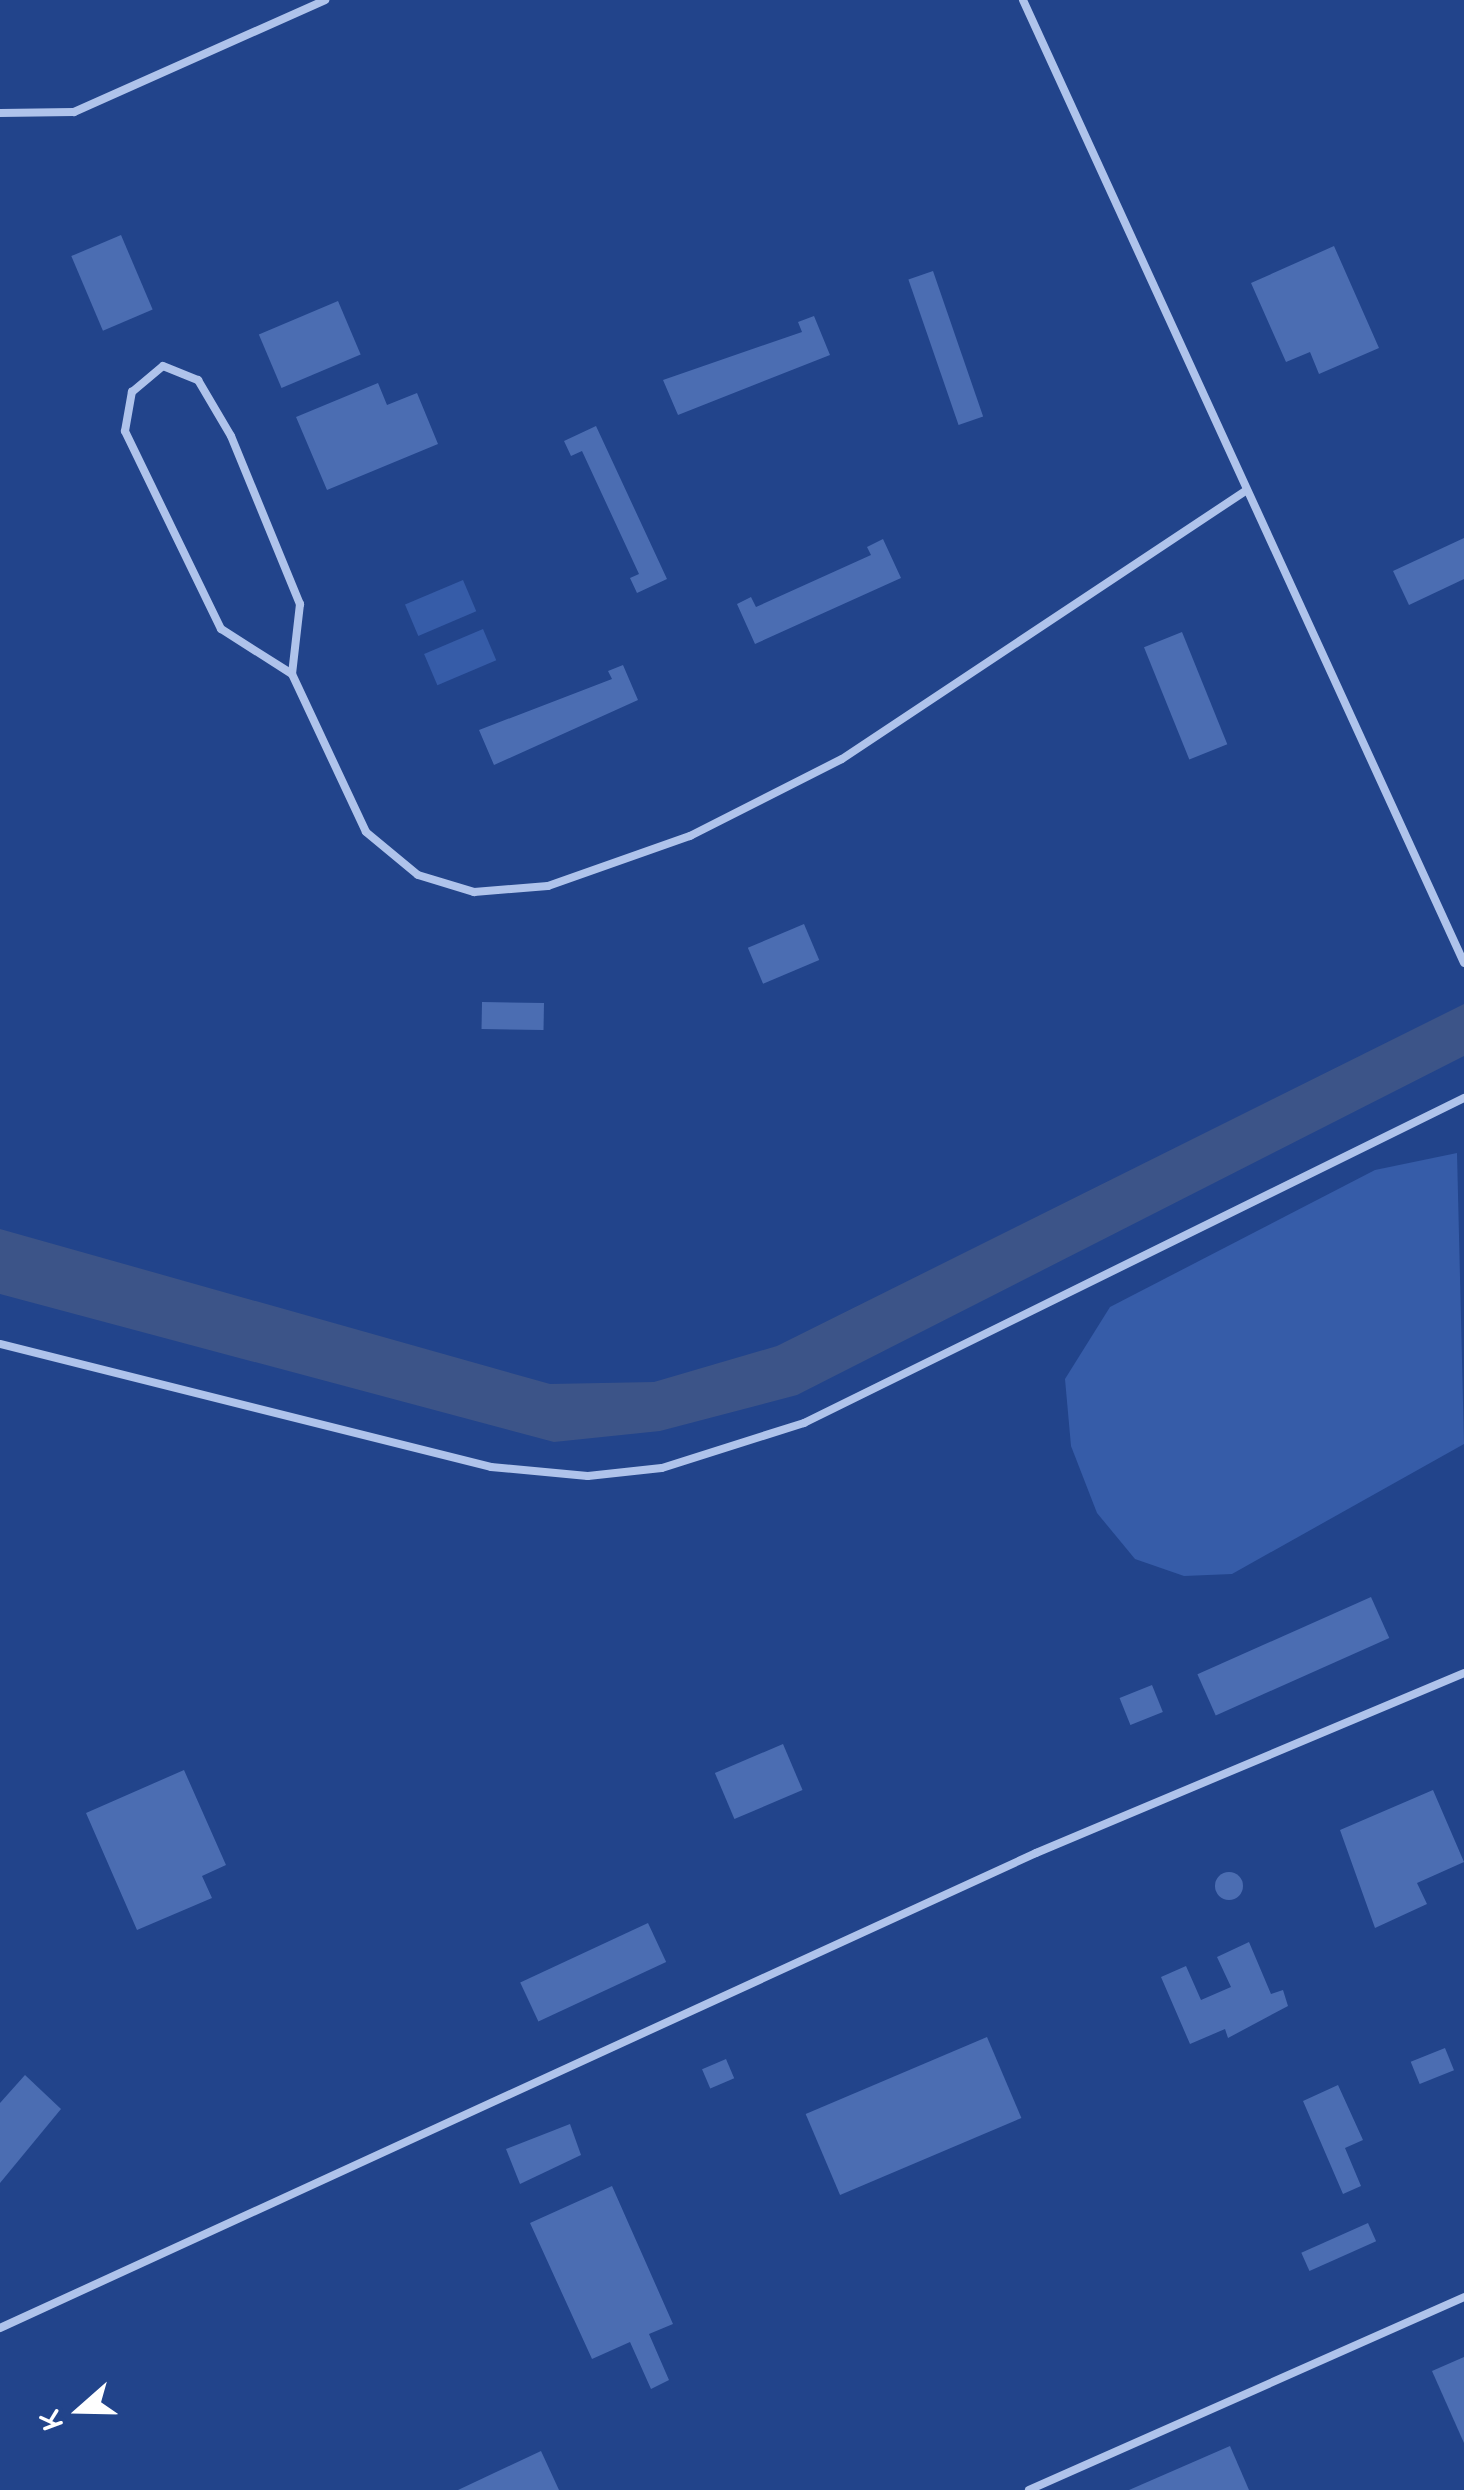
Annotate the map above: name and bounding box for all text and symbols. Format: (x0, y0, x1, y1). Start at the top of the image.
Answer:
north arrow (30, 2360, 130, 2460)
text: K (33, 2406, 71, 2435)

